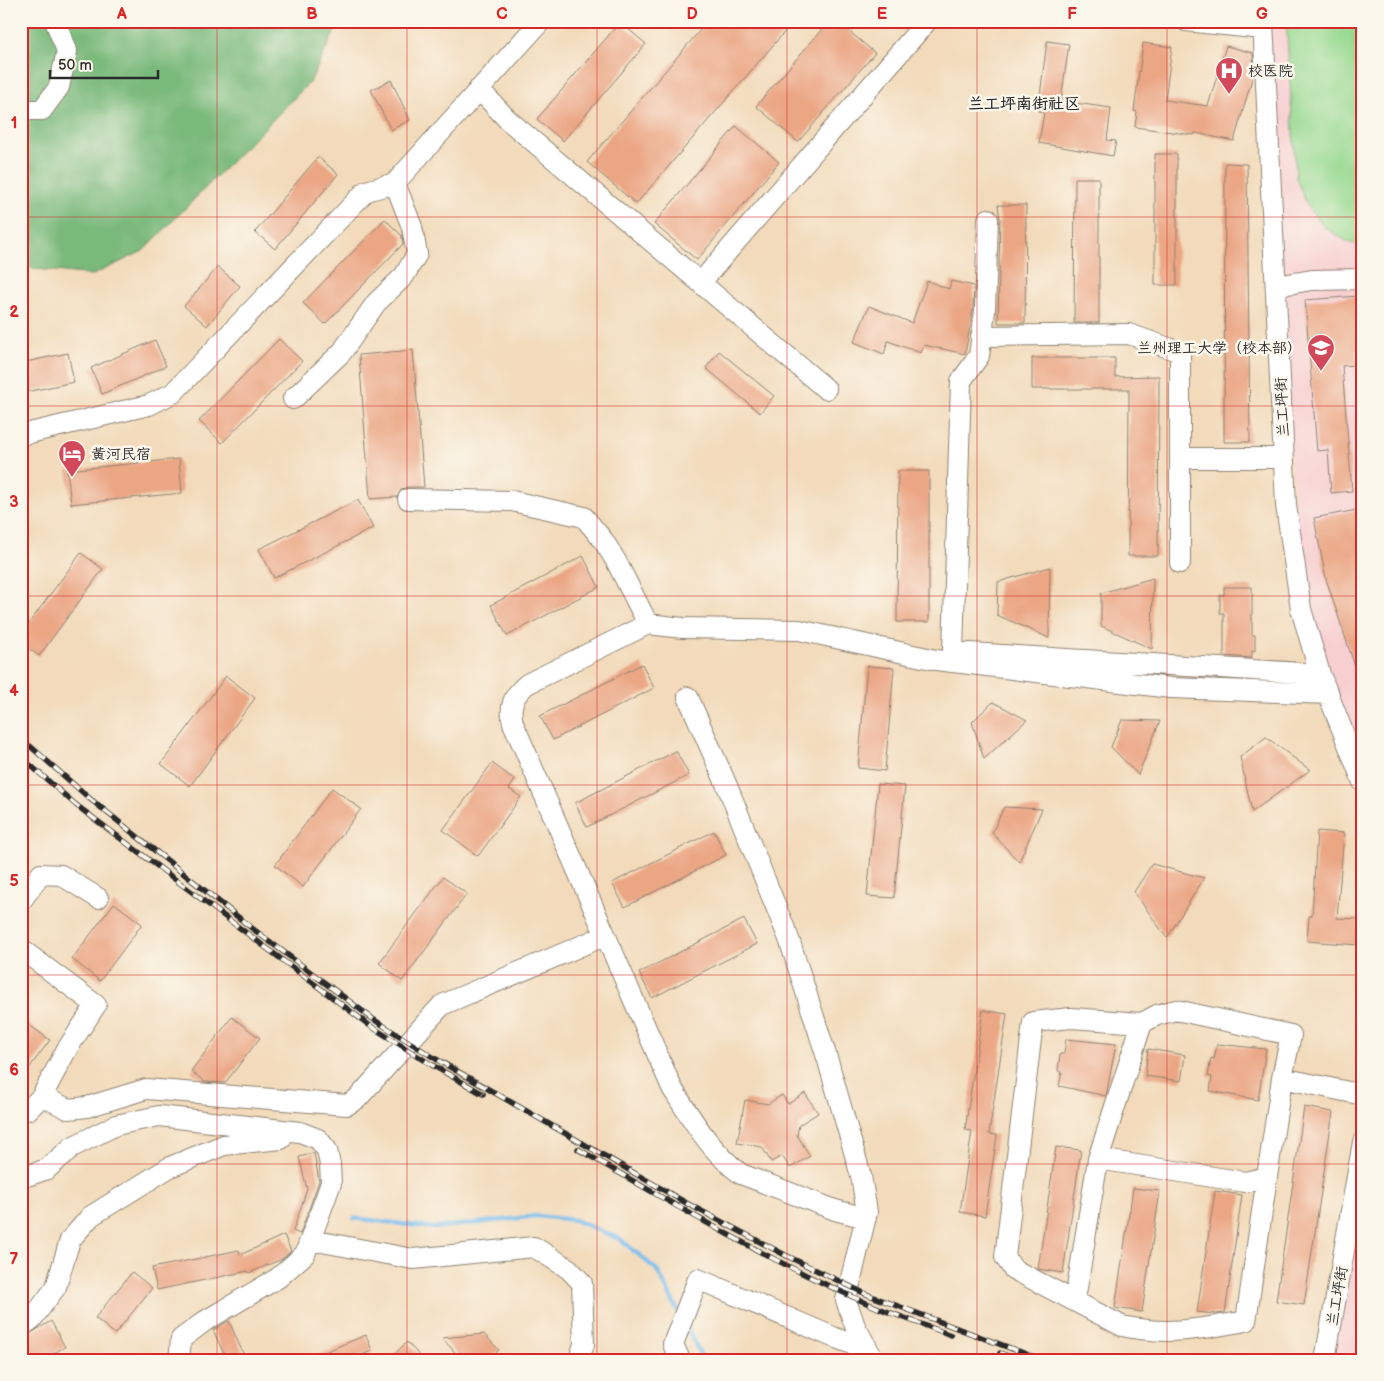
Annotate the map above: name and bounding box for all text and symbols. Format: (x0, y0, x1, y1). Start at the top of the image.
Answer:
text: A (116, 5, 127, 24)
text: B (306, 5, 318, 24)
text: C (496, 5, 508, 24)
text: D (686, 5, 698, 24)
text: E (877, 5, 887, 24)
text: F (1067, 5, 1077, 24)
text: G (1256, 5, 1268, 24)
scale bar (50, 48, 158, 80)
text: 50 m (58, 56, 92, 75)
hospital icon: 校医院 (1214, 56, 1244, 95)
place label: 校医院 (1248, 62, 1293, 81)
district label: 兰工坪南街社区 (968, 95, 1080, 114)
text: 1 (11, 114, 17, 133)
text: 2 (9, 303, 19, 322)
school or university icon: 兰州理工大学（校本部） (1306, 333, 1336, 372)
place label: 兰州理工大学（校本部） (1137, 339, 1302, 358)
street label: 兰工坪街 (1271, 377, 1294, 437)
hotel icon: 黄河民宿 (57, 439, 87, 478)
place label: 黄河民宿 (91, 445, 151, 464)
text: 3 (9, 493, 19, 512)
text: 4 (9, 682, 19, 701)
text: 5 (9, 872, 19, 891)
text: 6 (9, 1061, 19, 1080)
text: 7 (10, 1250, 19, 1269)
street label: 兰工坪街 (1323, 1265, 1352, 1327)

